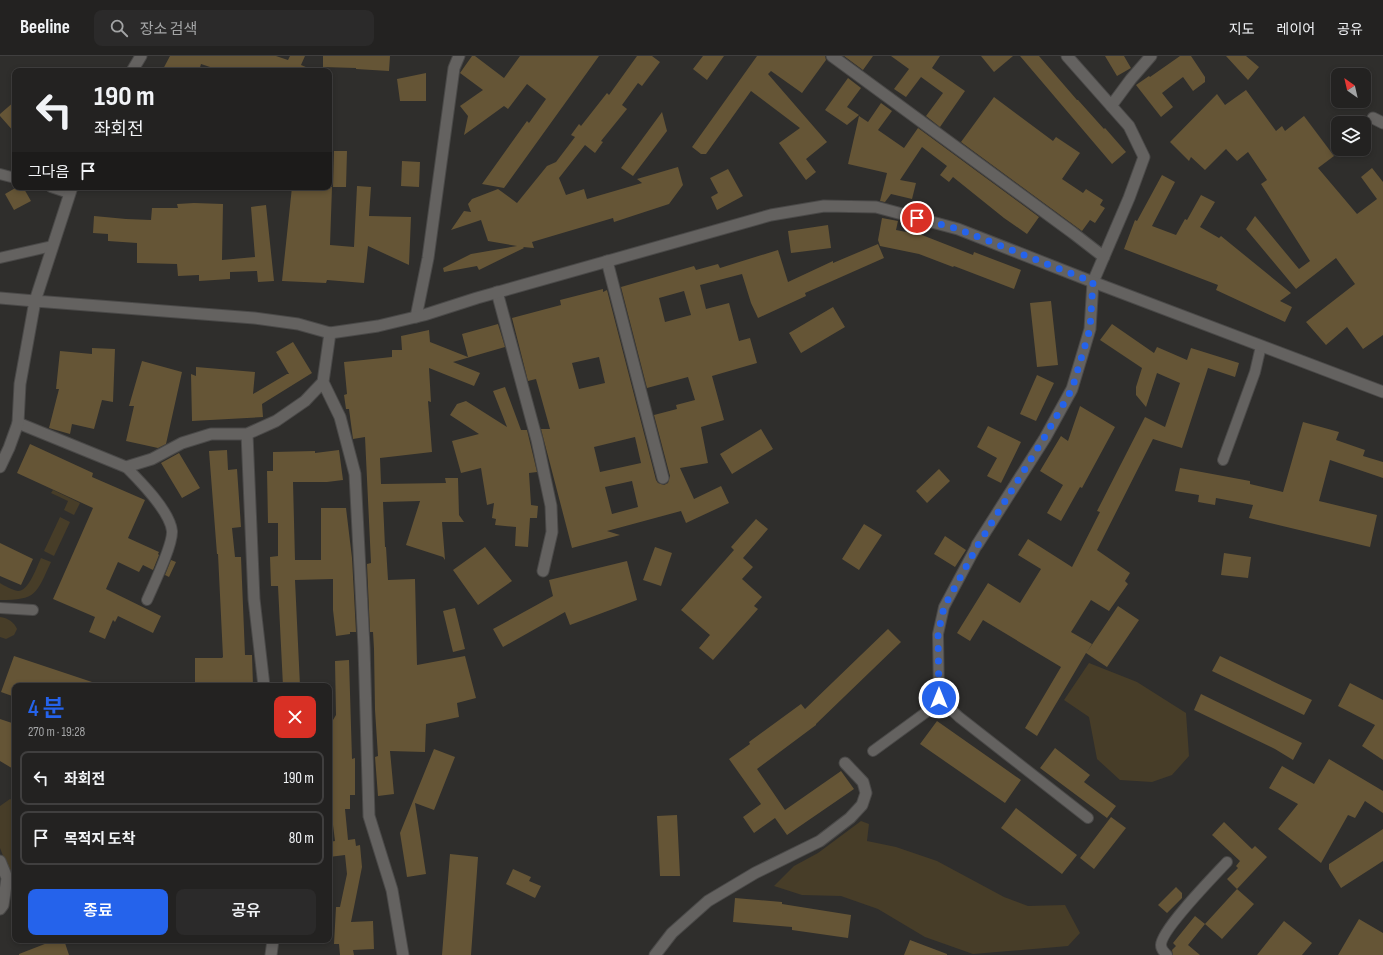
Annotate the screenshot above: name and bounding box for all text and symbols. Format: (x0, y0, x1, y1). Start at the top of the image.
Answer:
search box (94, 10, 374, 46)
text: Beeline (20, 16, 70, 39)
icon: search (108, 17, 130, 39)
text: 장소 검색 (140, 20, 197, 39)
text: 지도 (1229, 21, 1255, 38)
text: 레이어 (1277, 21, 1315, 38)
text: 공유 (1337, 21, 1363, 38)
north arrow (1331, 68, 1371, 108)
map controls (1331, 68, 1371, 156)
text: 190 m (94, 80, 155, 113)
icon: left (28, 84, 80, 136)
button: layers (1331, 116, 1371, 156)
text: 좌회전 (94, 119, 144, 140)
icon: arrive (77, 160, 99, 182)
text: 그다음 (28, 163, 69, 182)
pin (900, 201, 934, 235)
icon: arrive (906, 207, 928, 229)
position arrow (918, 677, 960, 719)
text: 4 분 (28, 694, 65, 723)
button: close (274, 696, 316, 738)
text: 270 m · 19:28 (28, 724, 85, 740)
icon: left (30, 767, 52, 789)
text: 190 m (283, 769, 314, 788)
text: 좌회전 (64, 770, 105, 789)
icon: arrive (30, 827, 52, 849)
text: 80 m (289, 829, 314, 848)
text: 목적지 도착 (64, 830, 135, 849)
button: 종료 (28, 889, 168, 935)
button: 공유 (176, 889, 316, 935)

